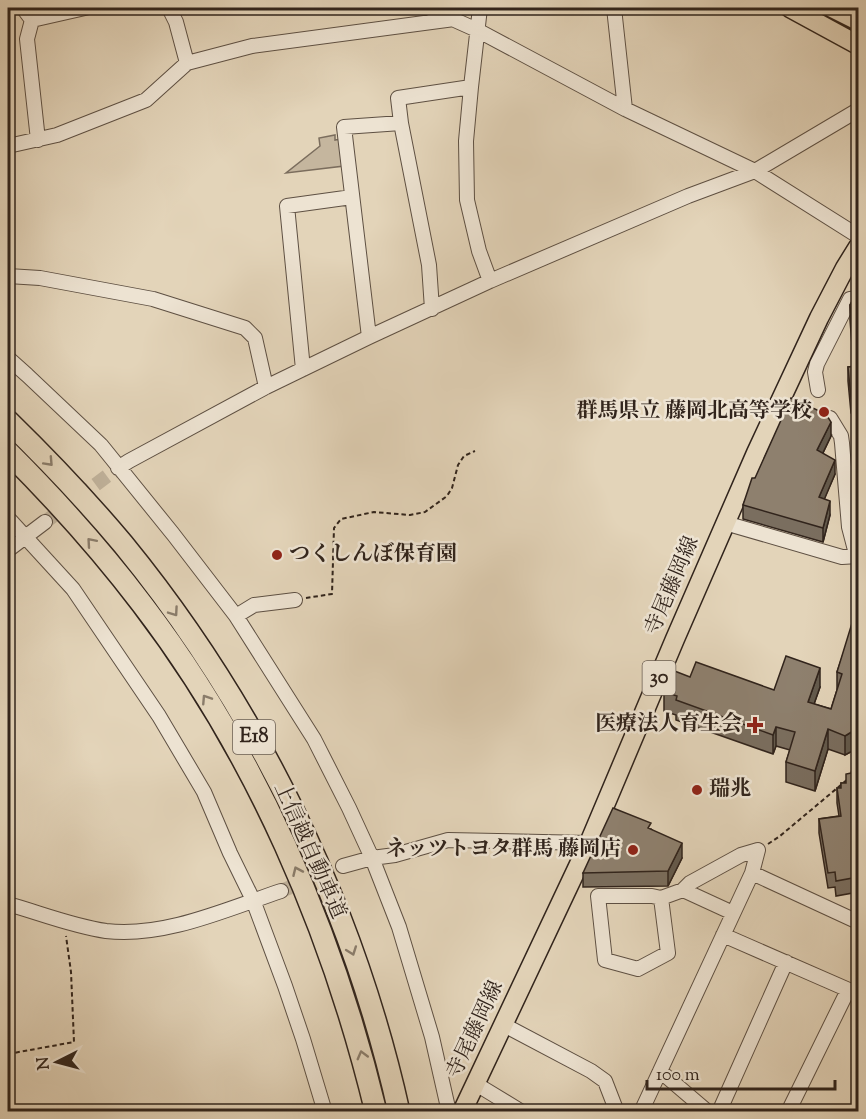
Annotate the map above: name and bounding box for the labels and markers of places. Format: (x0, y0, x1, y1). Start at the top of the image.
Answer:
place label: 群馬県立 藤岡北高等学校 (577, 397, 812, 427)
marker: 群馬県立 藤岡北高等学校 (817, 405, 831, 419)
place label: つくしんぼ保育園 (289, 540, 457, 570)
marker: つくしんぼ保育園 (270, 548, 284, 562)
place label: 医療法人育生会 (595, 710, 742, 740)
marker: 医療法人育生会 (746, 716, 764, 734)
place label: 瑞兆 (709, 775, 751, 805)
marker: 瑞兆 (690, 783, 704, 797)
place label: ネッツトヨタ群馬 藤岡店 (386, 835, 621, 865)
marker: ネッツトヨタ群馬 藤岡店 (626, 843, 640, 857)

